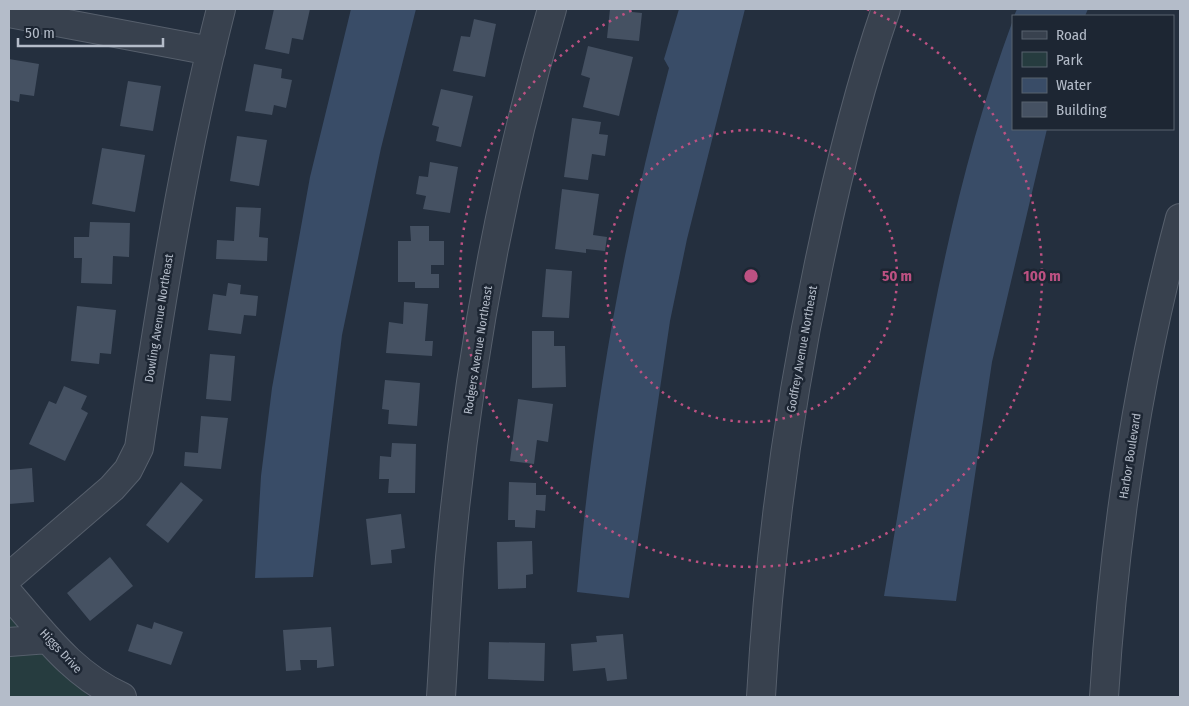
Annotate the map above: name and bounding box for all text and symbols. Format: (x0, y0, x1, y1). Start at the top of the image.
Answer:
scale bar (18, 15, 162, 47)
legend (1012, 15, 1174, 130)
text: 50 m (25, 24, 55, 42)
text: Road (1056, 26, 1087, 44)
text: Park (1056, 51, 1083, 69)
text: Water (1056, 76, 1092, 94)
text: Building (1056, 101, 1107, 119)
street label: Dowling Avenue Northeast (142, 253, 176, 383)
centre of rings (742, 267, 760, 285)
text: 50 m (882, 267, 912, 285)
text: 100 m (1023, 267, 1061, 285)
street label: Godfrey Avenue Northeast (784, 284, 820, 414)
street label: Rodgers Avenue Northeast (461, 285, 495, 415)
street label: Harbor Boulevard (1116, 412, 1144, 500)
street label: Higgs Drive (37, 626, 85, 676)

